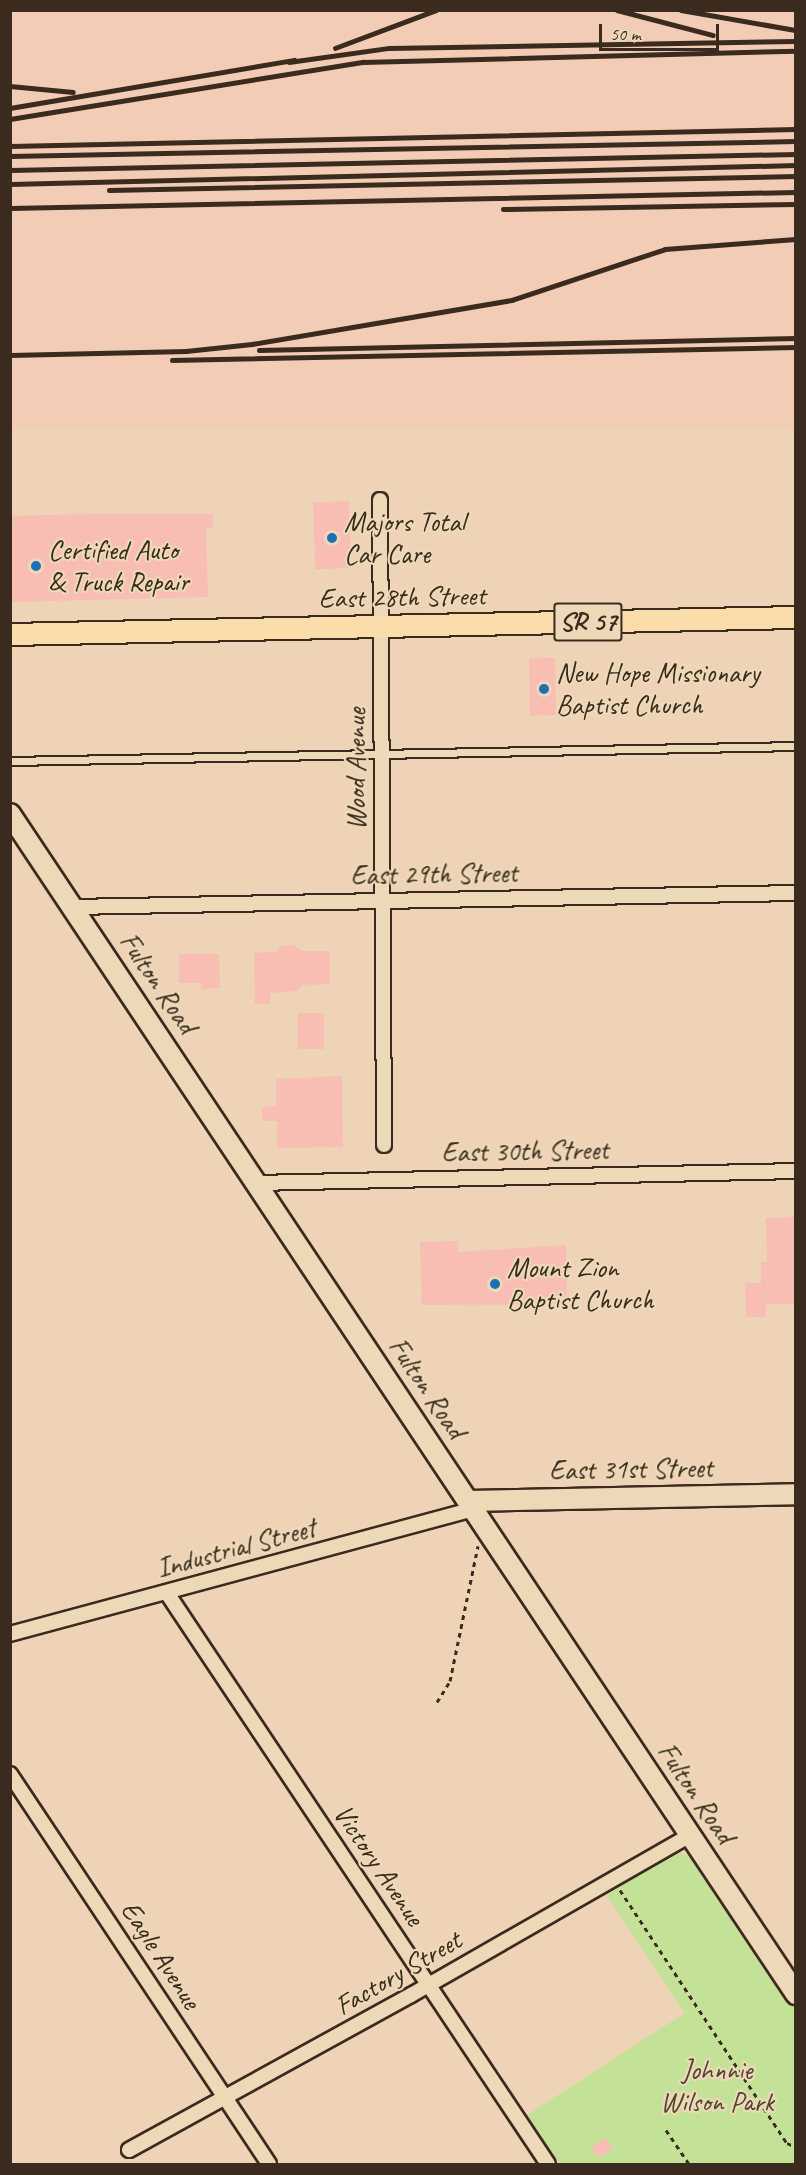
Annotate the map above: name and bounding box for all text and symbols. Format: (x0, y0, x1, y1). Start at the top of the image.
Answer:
scale bar (602, 12, 722, 50)
text: 50 m (610, 23, 641, 45)
place label: Majors Total Car Care (344, 505, 464, 571)
marker: Majors Total Car Care (325, 531, 339, 545)
place label: Certified Auto & Truck Repair (48, 533, 189, 599)
marker: Certified Auto & Truck Repair (29, 559, 43, 573)
street label: East 28th Street (318, 579, 486, 615)
road number: SR 57 (552, 598, 624, 646)
place label: New Hope Missionary Baptist Church (556, 656, 760, 722)
marker: New Hope Missionary Baptist Church (537, 682, 551, 696)
street label: Wood Avenue (339, 708, 373, 830)
street label: East 29th Street (350, 856, 518, 892)
street label: Fulton Road (112, 927, 204, 1039)
street label: East 30th Street (441, 1133, 609, 1169)
place label: Mount Zion Baptist Church (507, 1251, 655, 1317)
marker: Mount Zion Baptist Church (488, 1277, 502, 1291)
street label: Fulton Road (381, 1332, 473, 1444)
street label: East 31st Street (549, 1451, 713, 1487)
street label: Industrial Street (153, 1511, 319, 1585)
street label: Fulton Road (650, 1737, 742, 1849)
street label: Victory Avenue (326, 1798, 432, 1932)
street label: Eagle Avenue (114, 1895, 208, 2015)
street label: Factory Street (329, 1923, 467, 2023)
park label: Johnnie Wilson Park (660, 2053, 774, 2119)

